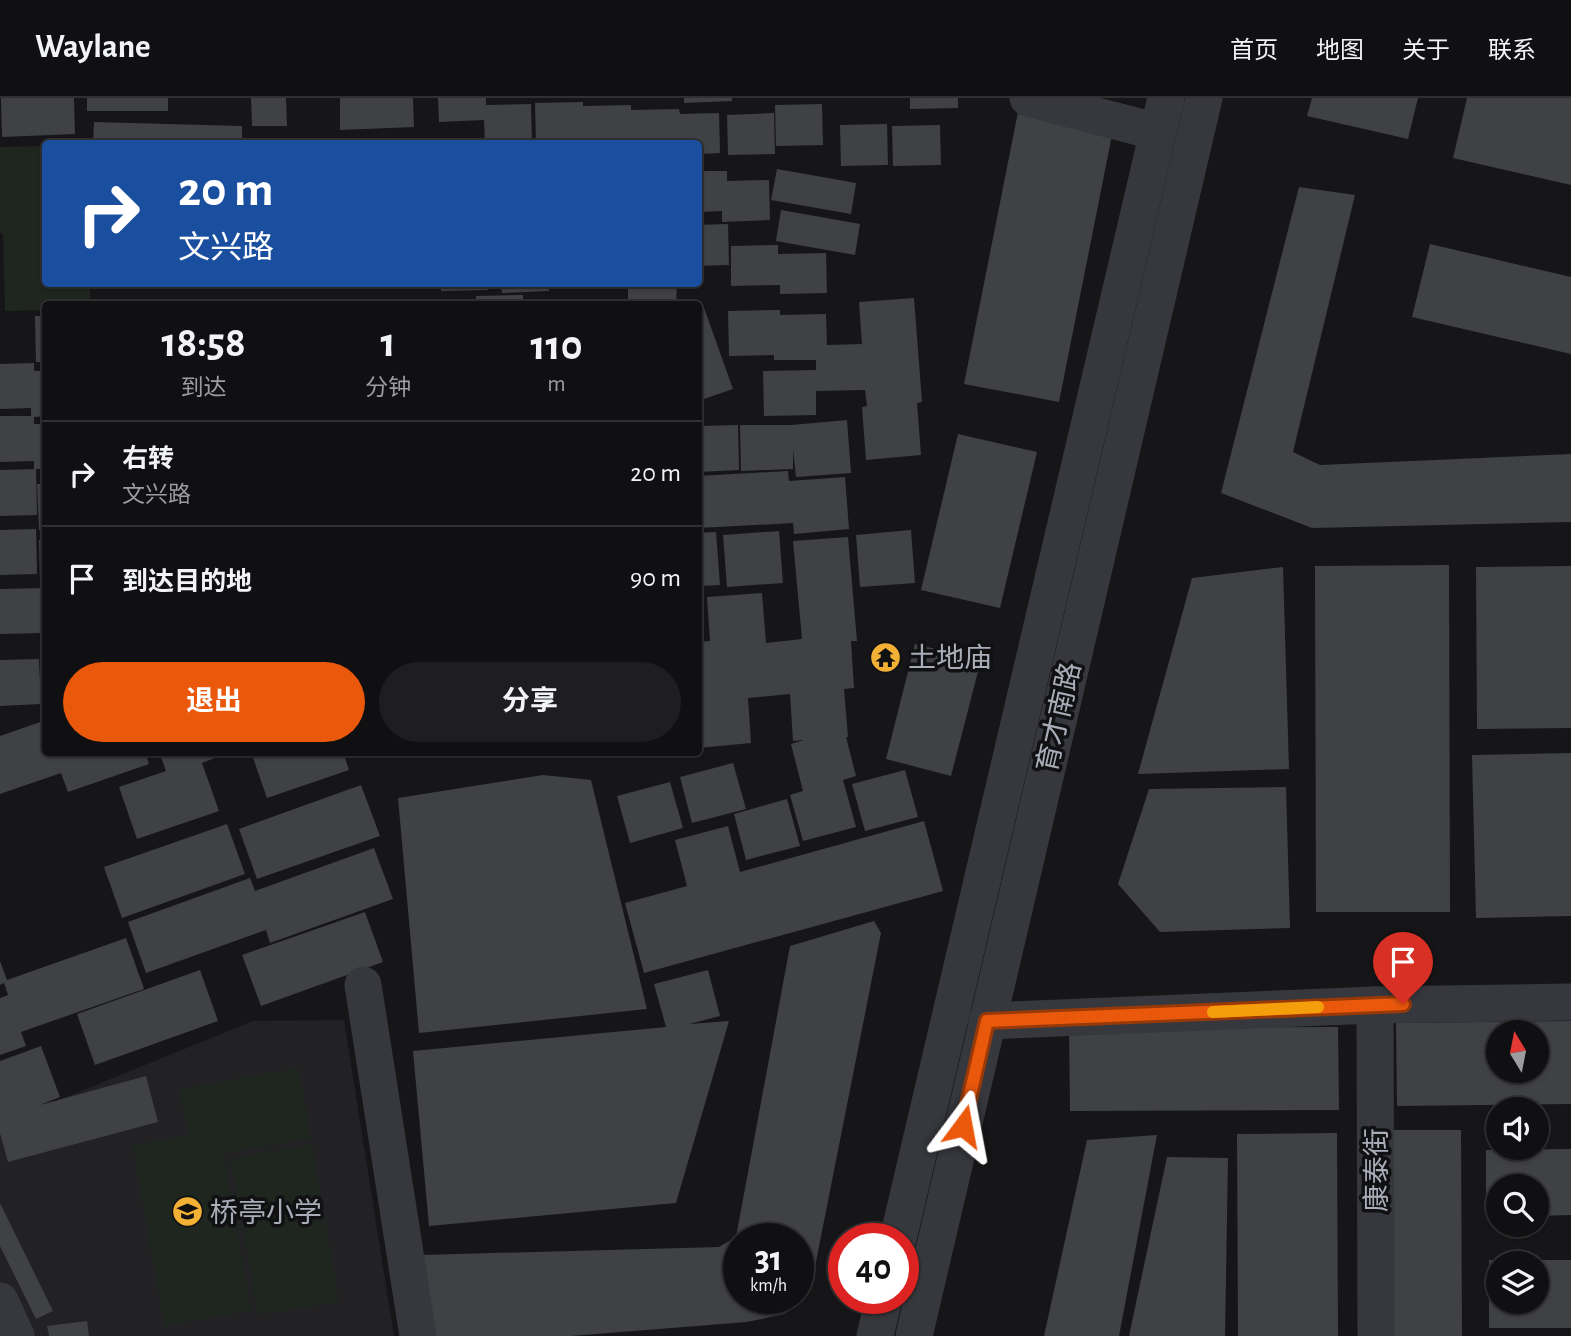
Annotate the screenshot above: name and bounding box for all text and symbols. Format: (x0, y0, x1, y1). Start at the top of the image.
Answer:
text: Waylane (35, 31, 151, 64)
text: 首页 (1230, 39, 1278, 63)
text: 地图 (1316, 39, 1364, 63)
text: 关于 (1402, 39, 1450, 63)
text: 联系 (1488, 39, 1536, 63)
text: 20 m (178, 166, 274, 215)
icon: right (63, 168, 154, 259)
text: 文兴路 (178, 232, 274, 264)
text: 18:58 (161, 322, 246, 364)
text: 1 (381, 322, 396, 364)
text: 110 (530, 325, 583, 367)
text: m (547, 373, 566, 396)
text: 到达 (181, 377, 227, 400)
text: 分钟 (365, 377, 411, 400)
text: 右转 (122, 446, 174, 472)
icon: right (63, 455, 101, 493)
text: 20 m (630, 460, 681, 486)
text: 文兴路 (122, 484, 191, 507)
icon: arrive (63, 560, 101, 598)
text: 90 m (630, 565, 681, 591)
text: 到达目的地 (122, 569, 252, 595)
temple icon: 土地庙 (868, 640, 902, 674)
place label: 土地庙 (908, 643, 992, 673)
street label: 育才南路 (1032, 659, 1086, 775)
button: 退出 (63, 662, 365, 742)
button: 分享 (379, 662, 681, 742)
pin (1373, 932, 1433, 1004)
icon: arrive (1384, 943, 1422, 981)
north arrow (1486, 1020, 1549, 1083)
map controls (1486, 1020, 1549, 1314)
position arrow (926, 1089, 1000, 1163)
button: sound (1486, 1097, 1549, 1160)
street label: 康泰街 (1362, 1128, 1392, 1212)
button: search (1486, 1174, 1549, 1237)
school or university icon: 桥亭小学 (170, 1195, 204, 1229)
place label: 桥亭小学 (210, 1198, 322, 1228)
speed limit sign: 40 (828, 1223, 919, 1314)
text: 31 (755, 1242, 782, 1277)
button: layers (1486, 1251, 1549, 1314)
text: km/h (750, 1277, 787, 1295)

